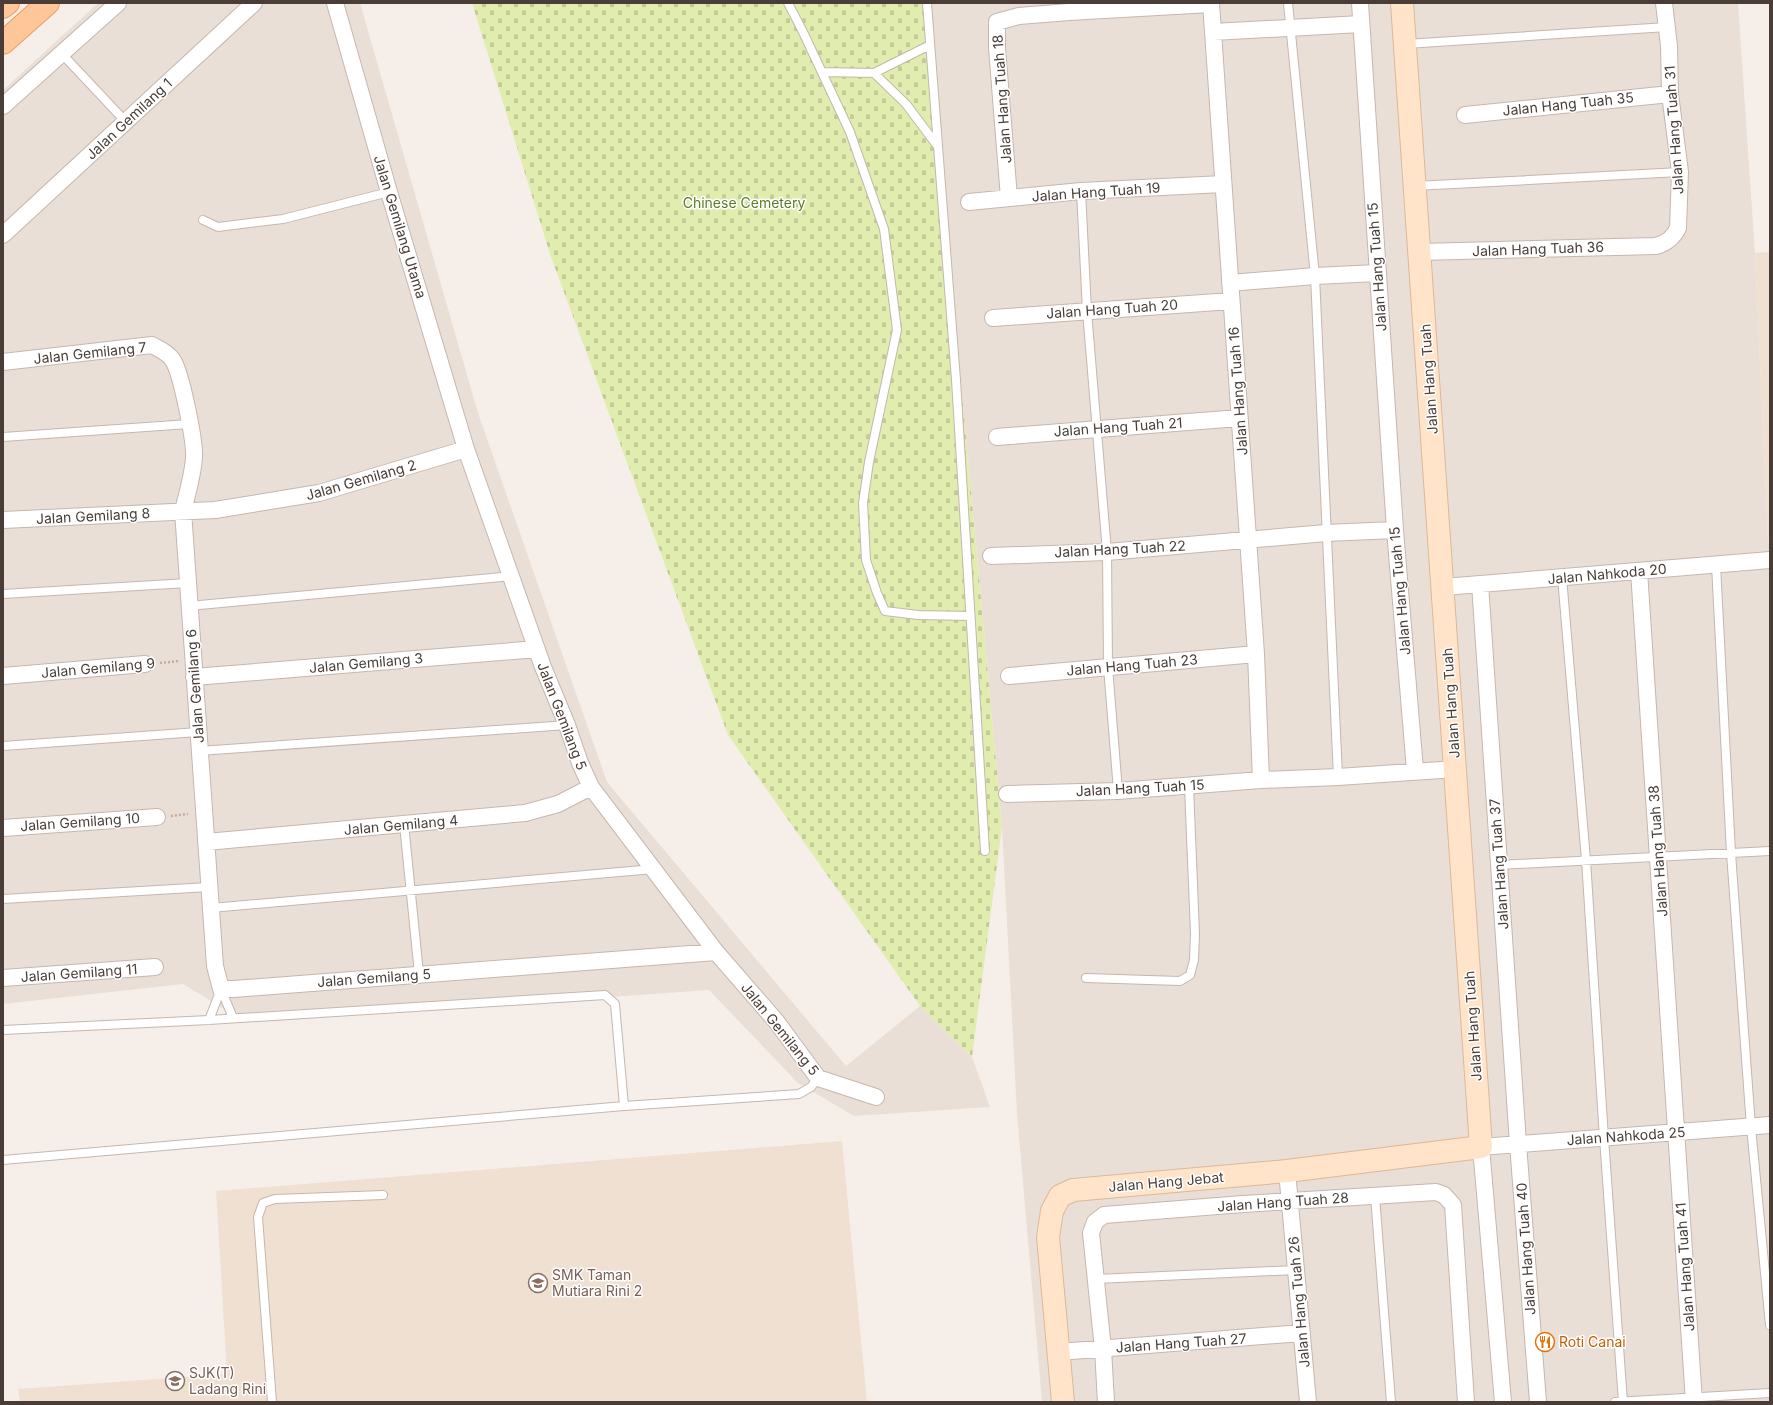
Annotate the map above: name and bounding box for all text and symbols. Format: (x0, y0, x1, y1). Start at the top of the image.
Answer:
street label: Jalan Hang Tuah 18 (989, 34, 1014, 164)
street label: Jalan Hang Tuah 31 (1661, 65, 1686, 195)
street label: Jalan Gemilang 1 (82, 74, 175, 163)
street label: Jalan Hang Tuah 35 (1501, 88, 1634, 119)
street label: Jalan Gemilang Utama (371, 153, 430, 300)
street label: Jalan Hang Tuah 19 (1031, 179, 1161, 204)
park label: Chinese Cemetery (683, 194, 805, 211)
street label: Jalan Hang Tuah 15 (1364, 202, 1389, 332)
street label: Jalan Hang Tuah 36 (1472, 238, 1604, 259)
street label: Jalan Hang Tuah 20 (1045, 295, 1178, 322)
street label: Jalan Hang Tuah (1416, 323, 1441, 435)
street label: Jalan Hang Tuah 16 (1225, 326, 1250, 456)
street label: Jalan Gemilang 7 (33, 338, 147, 367)
street label: Jalan Hang Tuah 21 (1053, 414, 1183, 439)
street label: Jalan Gemilang 2 (304, 456, 418, 503)
street label: Jalan Gemilang 8 (35, 504, 150, 527)
street label: Jalan Hang Tuah 15 (1385, 526, 1414, 656)
street label: Jalan Hang Tuah 22 (1054, 537, 1186, 560)
street label: Jalan Nahkoda 20 (1547, 560, 1667, 587)
street label: Jalan Gemilang 6 (182, 628, 207, 744)
street label: Jalan Hang Tuah (1438, 647, 1463, 759)
street label: Jalan Gemilang 3 (308, 649, 424, 676)
street label: Jalan Hang Tuah 23 (1066, 650, 1198, 679)
street label: Jalan Gemilang 9 (40, 654, 156, 681)
street label: Jalan Gemilang 5 (534, 659, 591, 772)
street label: Jalan Hang Tuah 15 (1075, 776, 1205, 799)
street label: Jalan Hang Tuah 38 (1644, 785, 1671, 917)
street label: Jalan Hang Tuah 37 (1485, 798, 1512, 930)
street label: Jalan Gemilang 10 (19, 809, 140, 834)
street label: Jalan Gemilang 4 (343, 811, 459, 838)
street label: Jalan Gemilang 11 (20, 960, 138, 985)
street label: Jalan Gemilang 5 (316, 965, 431, 990)
street label: Jalan Hang Tuah (1460, 970, 1485, 1082)
street label: Jalan Gemilang 5 (738, 979, 823, 1078)
street label: Jalan Nahkoda 25 (1566, 1123, 1686, 1148)
street label: Jalan Hang Jebat (1108, 1168, 1225, 1195)
street label: Jalan Hang Tuah 40 (1512, 1182, 1539, 1316)
street label: Jalan Hang Tuah 28 (1217, 1188, 1349, 1215)
street label: Jalan Hang Tuah 41 (1672, 1202, 1697, 1332)
street label: Jalan Hang Tuah 26 (1284, 1236, 1313, 1369)
place label: SMK Taman Mutiara Rini 2 (552, 1266, 642, 1299)
school or university icon: SMK Taman Mutiara Rini 2 (527, 1272, 549, 1294)
street label: Jalan Hang Tuah 27 (1115, 1329, 1247, 1356)
restaurant icon: Roti Canai (1534, 1331, 1556, 1353)
place label: Roti Canai (1559, 1333, 1626, 1350)
place label: SJK(T) Ladang Rini (189, 1364, 266, 1397)
school or university icon: SJK(T) Ladang Rini (164, 1370, 186, 1392)

